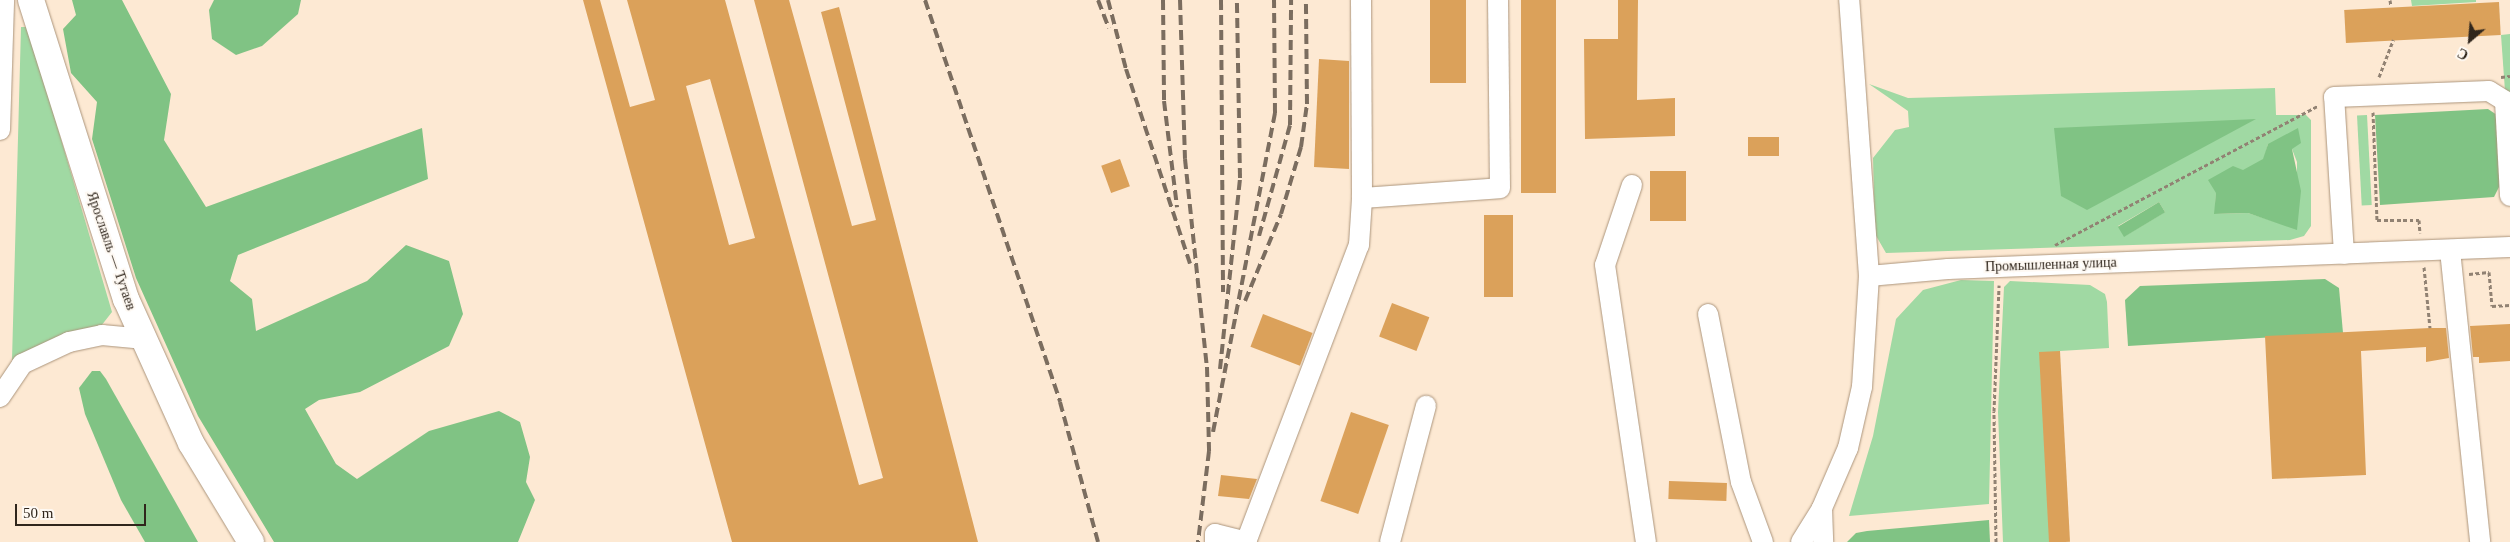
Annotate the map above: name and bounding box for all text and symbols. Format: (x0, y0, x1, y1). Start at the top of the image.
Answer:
north arrow (2445, 15, 2495, 65)
text: С (2455, 45, 2471, 63)
street label: Ярославль — Тутаев (83, 190, 139, 312)
street label: Промышленная улица (1985, 254, 2117, 276)
scale bar (18, 494, 149, 526)
text: 50 m (23, 505, 53, 521)

